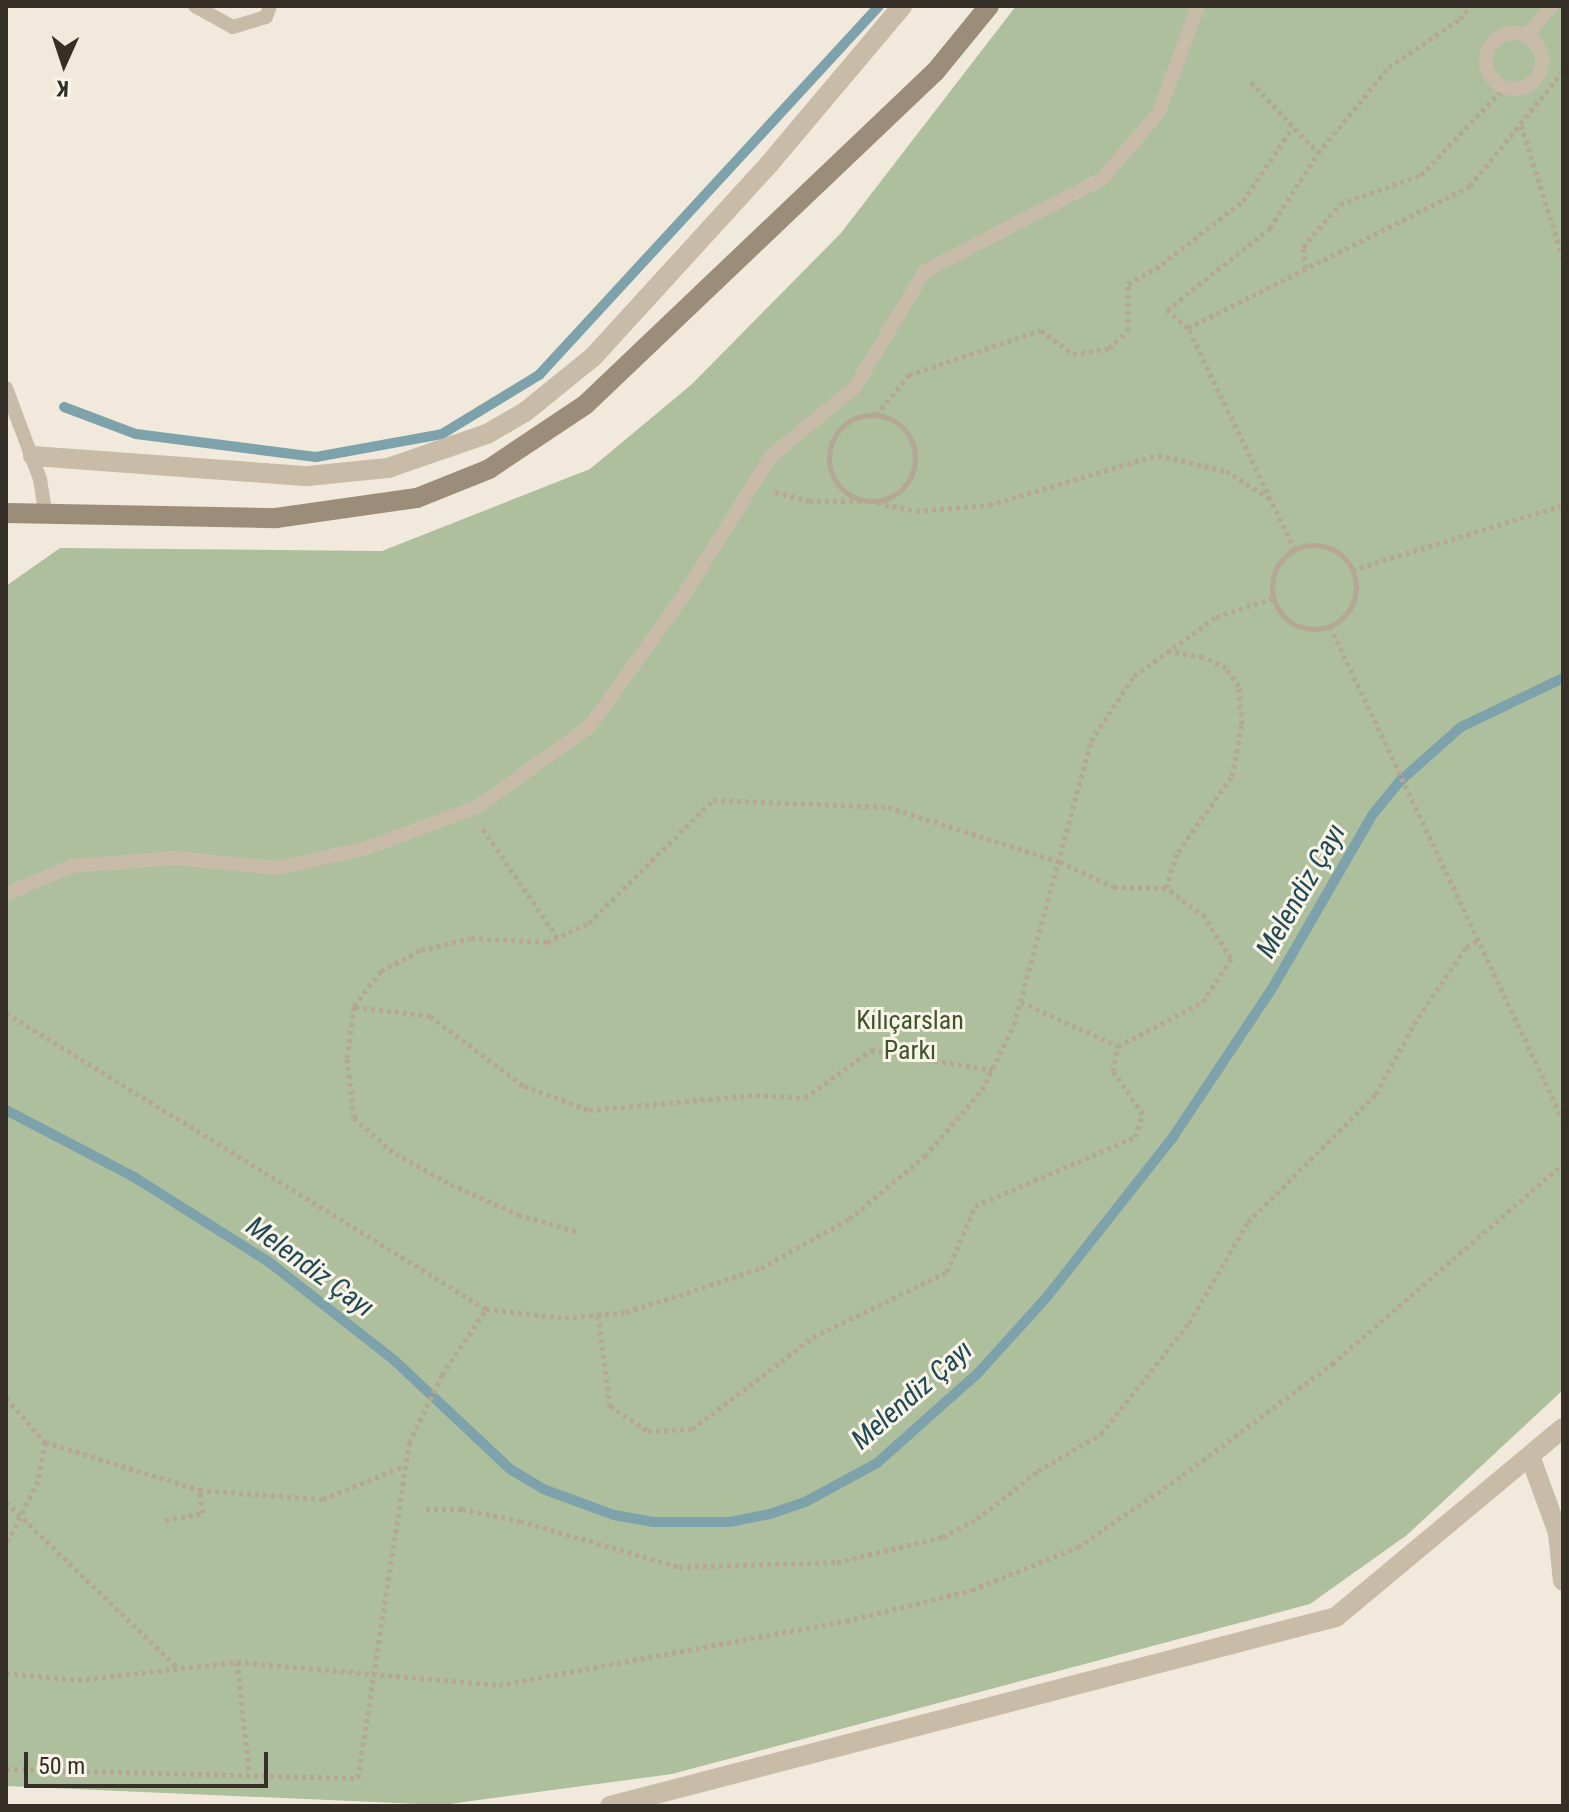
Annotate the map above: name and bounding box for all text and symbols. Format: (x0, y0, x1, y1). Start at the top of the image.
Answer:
north arrow (24, 24, 104, 104)
text: K (56, 76, 69, 101)
water label: Melendiz Çayı (1249, 818, 1353, 964)
park label: Kılıçarslan Parkı (856, 1005, 964, 1066)
water label: Melendiz Çayı (240, 1210, 380, 1324)
water label: Melendiz Çayı (845, 1333, 979, 1457)
scale bar (28, 1736, 272, 1786)
text: 50 m (38, 1752, 85, 1780)

